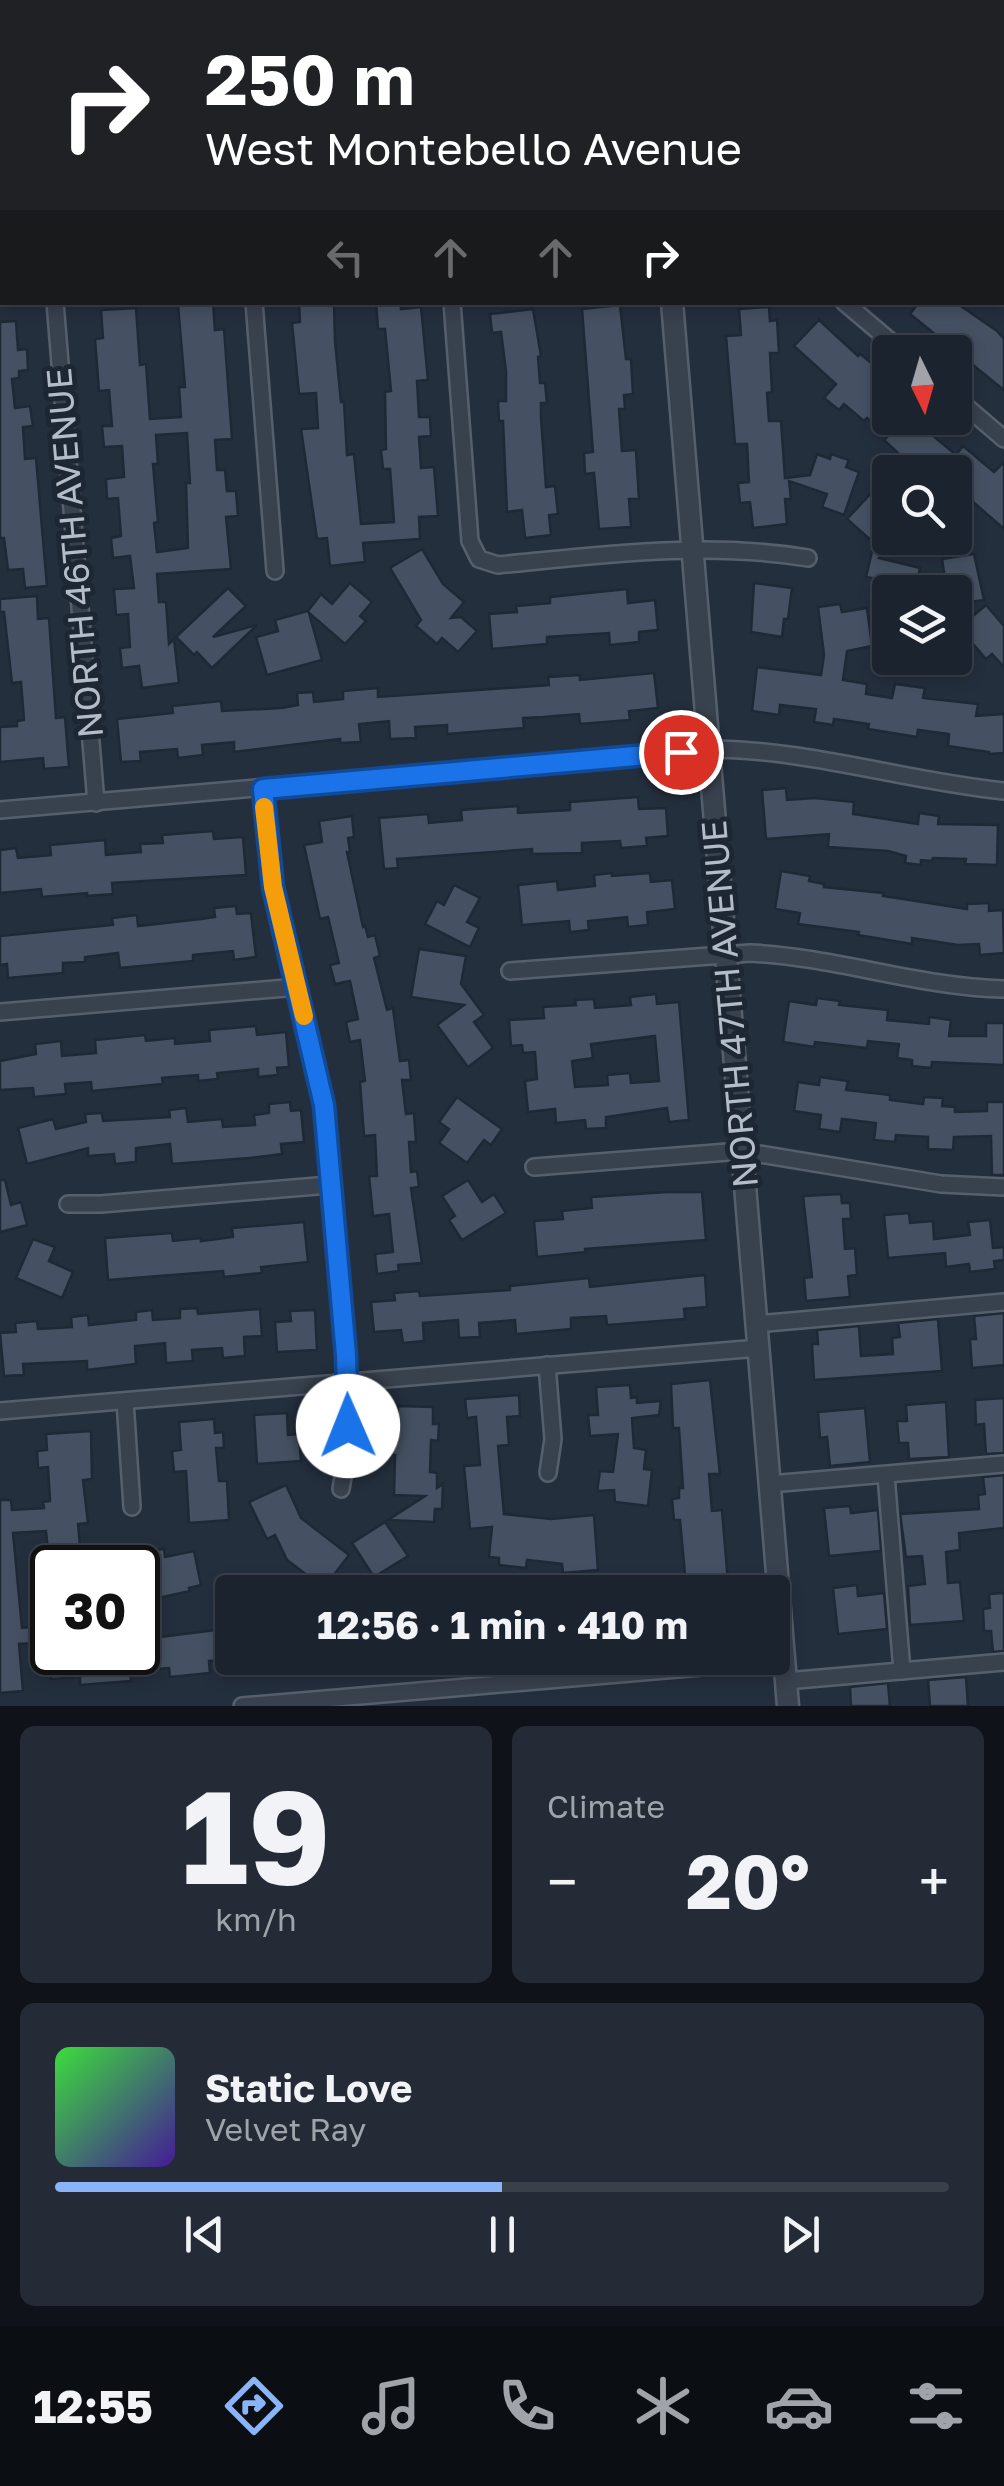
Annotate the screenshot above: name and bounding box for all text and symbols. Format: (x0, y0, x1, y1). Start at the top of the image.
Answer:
text: 250 m (205, 36, 415, 120)
icon: right (40, 40, 170, 170)
text: West Montebello Avenue (205, 121, 742, 175)
icon: left (318, 230, 373, 285)
icon: ahead (423, 230, 478, 285)
icon: ahead (528, 230, 583, 285)
icon: right (633, 230, 688, 285)
north arrow (872, 335, 972, 435)
map controls (872, 335, 972, 675)
street label: NORTH 46TH AVENUE (37, 366, 111, 740)
button: search (872, 455, 972, 555)
button: layers (872, 575, 972, 675)
pin (639, 710, 724, 795)
icon: arrive (654, 725, 709, 780)
street label: NORTH 47TH AVENUE (692, 819, 766, 1189)
position arrow (296, 1374, 400, 1478)
speed limit sign: 30 (30, 1545, 160, 1675)
text: 12:56 · 1 min · 410 m (317, 1602, 688, 1647)
text: 19 (181, 1757, 331, 1913)
text: Climate (547, 1787, 665, 1825)
text: 20° (686, 1835, 810, 1926)
text: − (547, 1848, 577, 1914)
text: + (919, 1848, 949, 1914)
text: km/h (215, 1900, 297, 1938)
text: Static Love (205, 2065, 412, 2110)
text: Velvet Ray (205, 2110, 366, 2148)
icon: previous (177, 2207, 232, 2262)
icon: pause (475, 2207, 530, 2262)
icon: next (773, 2207, 828, 2262)
icon: directions (219, 2371, 289, 2441)
icon: music (356, 2371, 426, 2441)
icon: phone (492, 2371, 562, 2441)
icon: climate (628, 2371, 698, 2441)
icon: car (764, 2371, 834, 2441)
icon: filters (901, 2371, 971, 2441)
text: 12:55 (33, 2379, 153, 2433)

